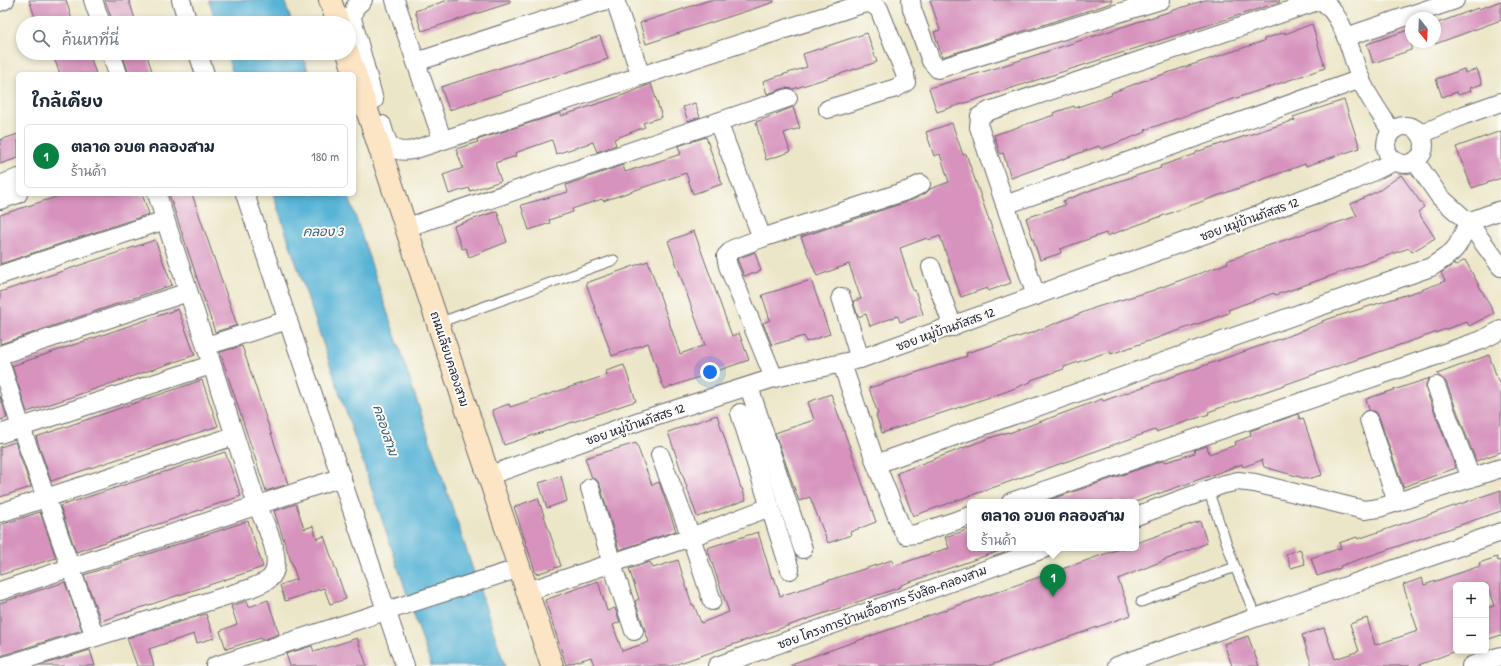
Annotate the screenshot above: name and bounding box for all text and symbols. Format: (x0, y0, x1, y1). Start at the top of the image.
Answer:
north arrow (1405, 12, 1441, 48)
search box (16, 16, 356, 60)
icon: search (30, 27, 52, 49)
text: ค้นหาที่นี่ (62, 29, 119, 50)
text: ใกล้เคียง (32, 89, 103, 112)
text: ตลาด อบต คลองสาม (71, 136, 215, 157)
text: 1 (44, 147, 48, 165)
text: 180 m (311, 147, 339, 165)
text: ร้านค้า (71, 162, 107, 180)
street label: ซอย หมู่บ้านภัสสร 12 (1197, 193, 1301, 246)
water label: คลอง 3 (303, 222, 344, 240)
street label: ซอย หมู่บ้านภัสสร 12 (893, 303, 997, 356)
street label: ถนนเลียบคลองสาม (426, 309, 474, 409)
your location (700, 362, 720, 382)
street label: ซอย หมู่บ้านภัสสร 12 (583, 399, 687, 450)
water label: คลองสาม (369, 402, 403, 459)
popup (967, 499, 1139, 551)
text: ตลาด อบต คลองสาม (981, 505, 1125, 526)
text: ร้านค้า (981, 531, 1017, 549)
street label: ซอย โครงการบ้านเอื้ออาทร รังสิต-คลองสาม (774, 559, 989, 653)
pin: 1 (1040, 564, 1066, 597)
map controls (1453, 582, 1489, 654)
button: + (1453, 582, 1489, 618)
button: − (1453, 618, 1489, 654)

